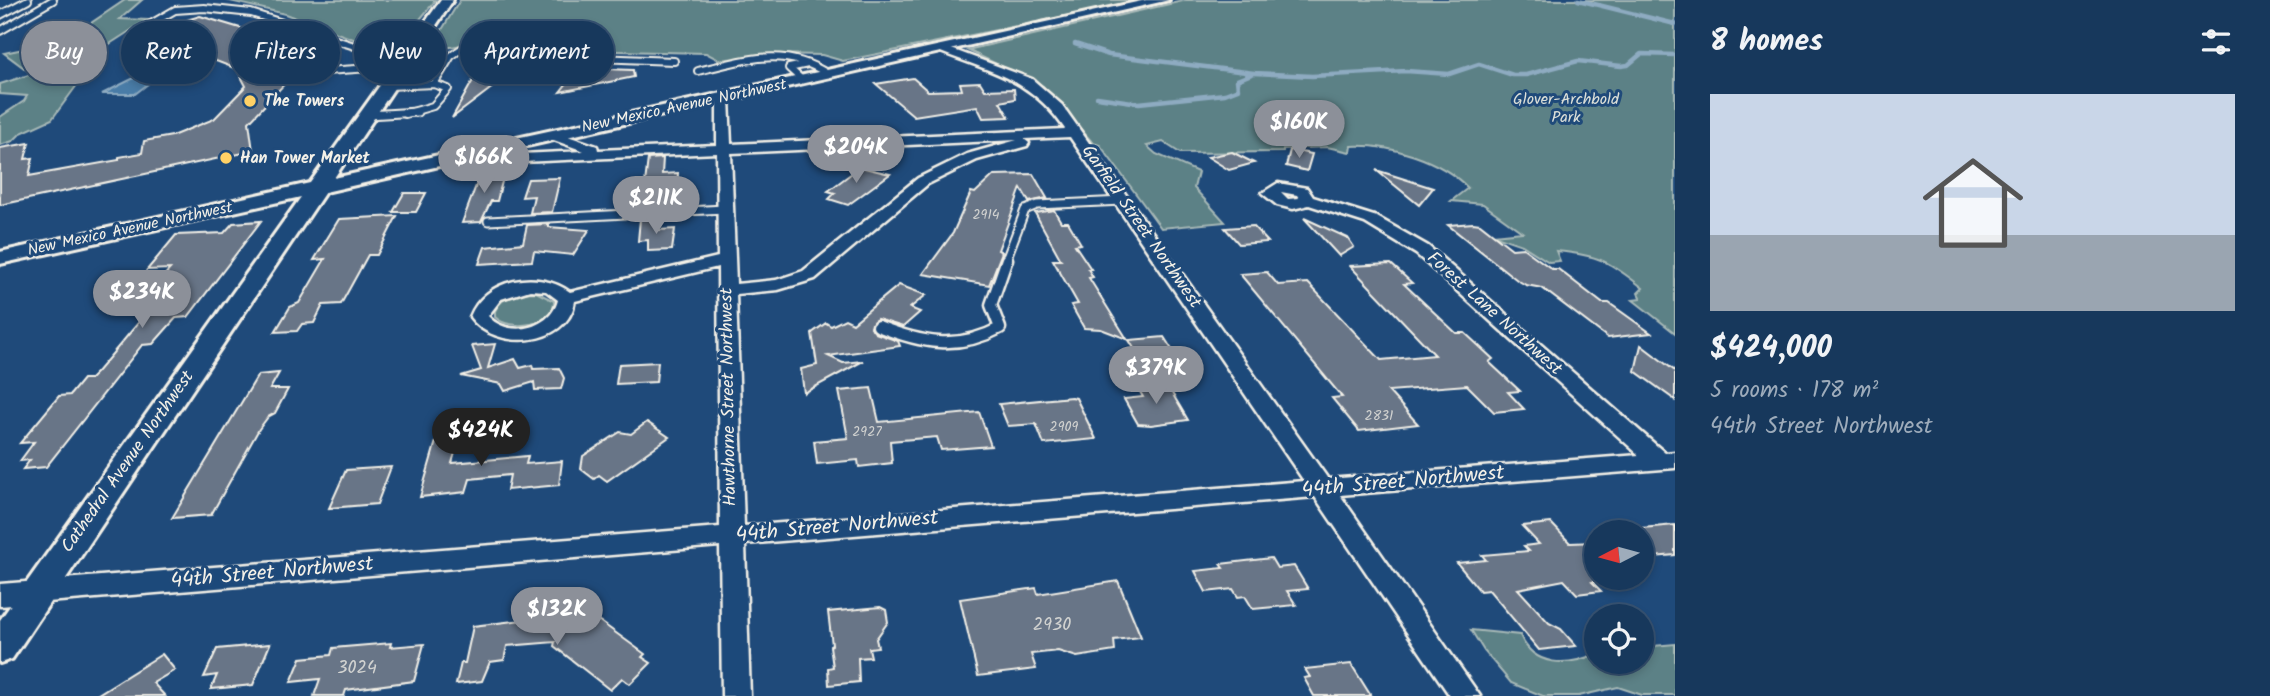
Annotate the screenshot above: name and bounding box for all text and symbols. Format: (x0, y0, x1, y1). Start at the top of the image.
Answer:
text: 8 homes (1710, 18, 1823, 66)
chip: Buy (21, 21, 107, 84)
chip: Rent (121, 21, 216, 84)
chip: Filters (230, 21, 340, 84)
chip: New (354, 21, 446, 84)
chip: Apartment (460, 21, 614, 84)
icon: filters (2197, 23, 2235, 61)
street label: New Mexico Avenue Northwest (579, 72, 790, 140)
park label: Glover-Archbold Park (1513, 87, 1620, 130)
place label: The Towers (264, 89, 345, 114)
marker: The Towers (242, 93, 258, 109)
pin: $160K (1250, 100, 1348, 160)
text: $160K (1270, 105, 1328, 141)
pin: $204K (807, 125, 905, 185)
text: $204K (823, 130, 889, 166)
pin: $166K (435, 136, 533, 195)
street label: Garfield Street Northwest (1073, 139, 1209, 316)
text: $166K (454, 140, 514, 176)
icon: home (1910, 140, 2036, 266)
place label: Han Tower Market (240, 146, 370, 171)
marker: Han Tower Market (218, 150, 234, 166)
pin: $211K (607, 176, 705, 236)
text: $211K (629, 181, 683, 217)
street label: New Mexico Avenue Northwest (25, 195, 236, 263)
house number: 2914 (972, 204, 1000, 226)
street label: Forest Lane Northwest (1419, 245, 1569, 384)
pin: $234K (93, 270, 191, 330)
text: $234K (109, 275, 175, 311)
street label: Hawthorne Street Northwest (713, 286, 745, 507)
text: $424,000 (1710, 325, 1832, 373)
pin: $379K (1107, 346, 1205, 406)
text: $379K (1125, 351, 1187, 387)
street label: Cathedral Avenue Northwest (54, 364, 203, 559)
text: 5 rooms · 178 m² (1710, 373, 1878, 409)
house number: 2831 (1365, 405, 1393, 427)
pin: $424K (432, 408, 530, 468)
text: 44th Street Northwest (1710, 409, 1933, 445)
text: $424K (448, 413, 514, 449)
house number: 2909 (1050, 416, 1079, 438)
house number: 2927 (852, 421, 882, 443)
street label: 44th Street Northwest (1300, 457, 1507, 507)
street label: 44th Street Northwest (734, 502, 941, 552)
north arrow (1584, 520, 1654, 590)
map controls (1584, 520, 1654, 674)
street label: 44th Street Northwest (169, 548, 376, 598)
pin: $132K (508, 588, 606, 647)
text: $132K (527, 592, 587, 628)
button: locate (1584, 604, 1654, 674)
house number: 2930 (1033, 611, 1071, 640)
house number: 3024 (337, 654, 377, 683)

